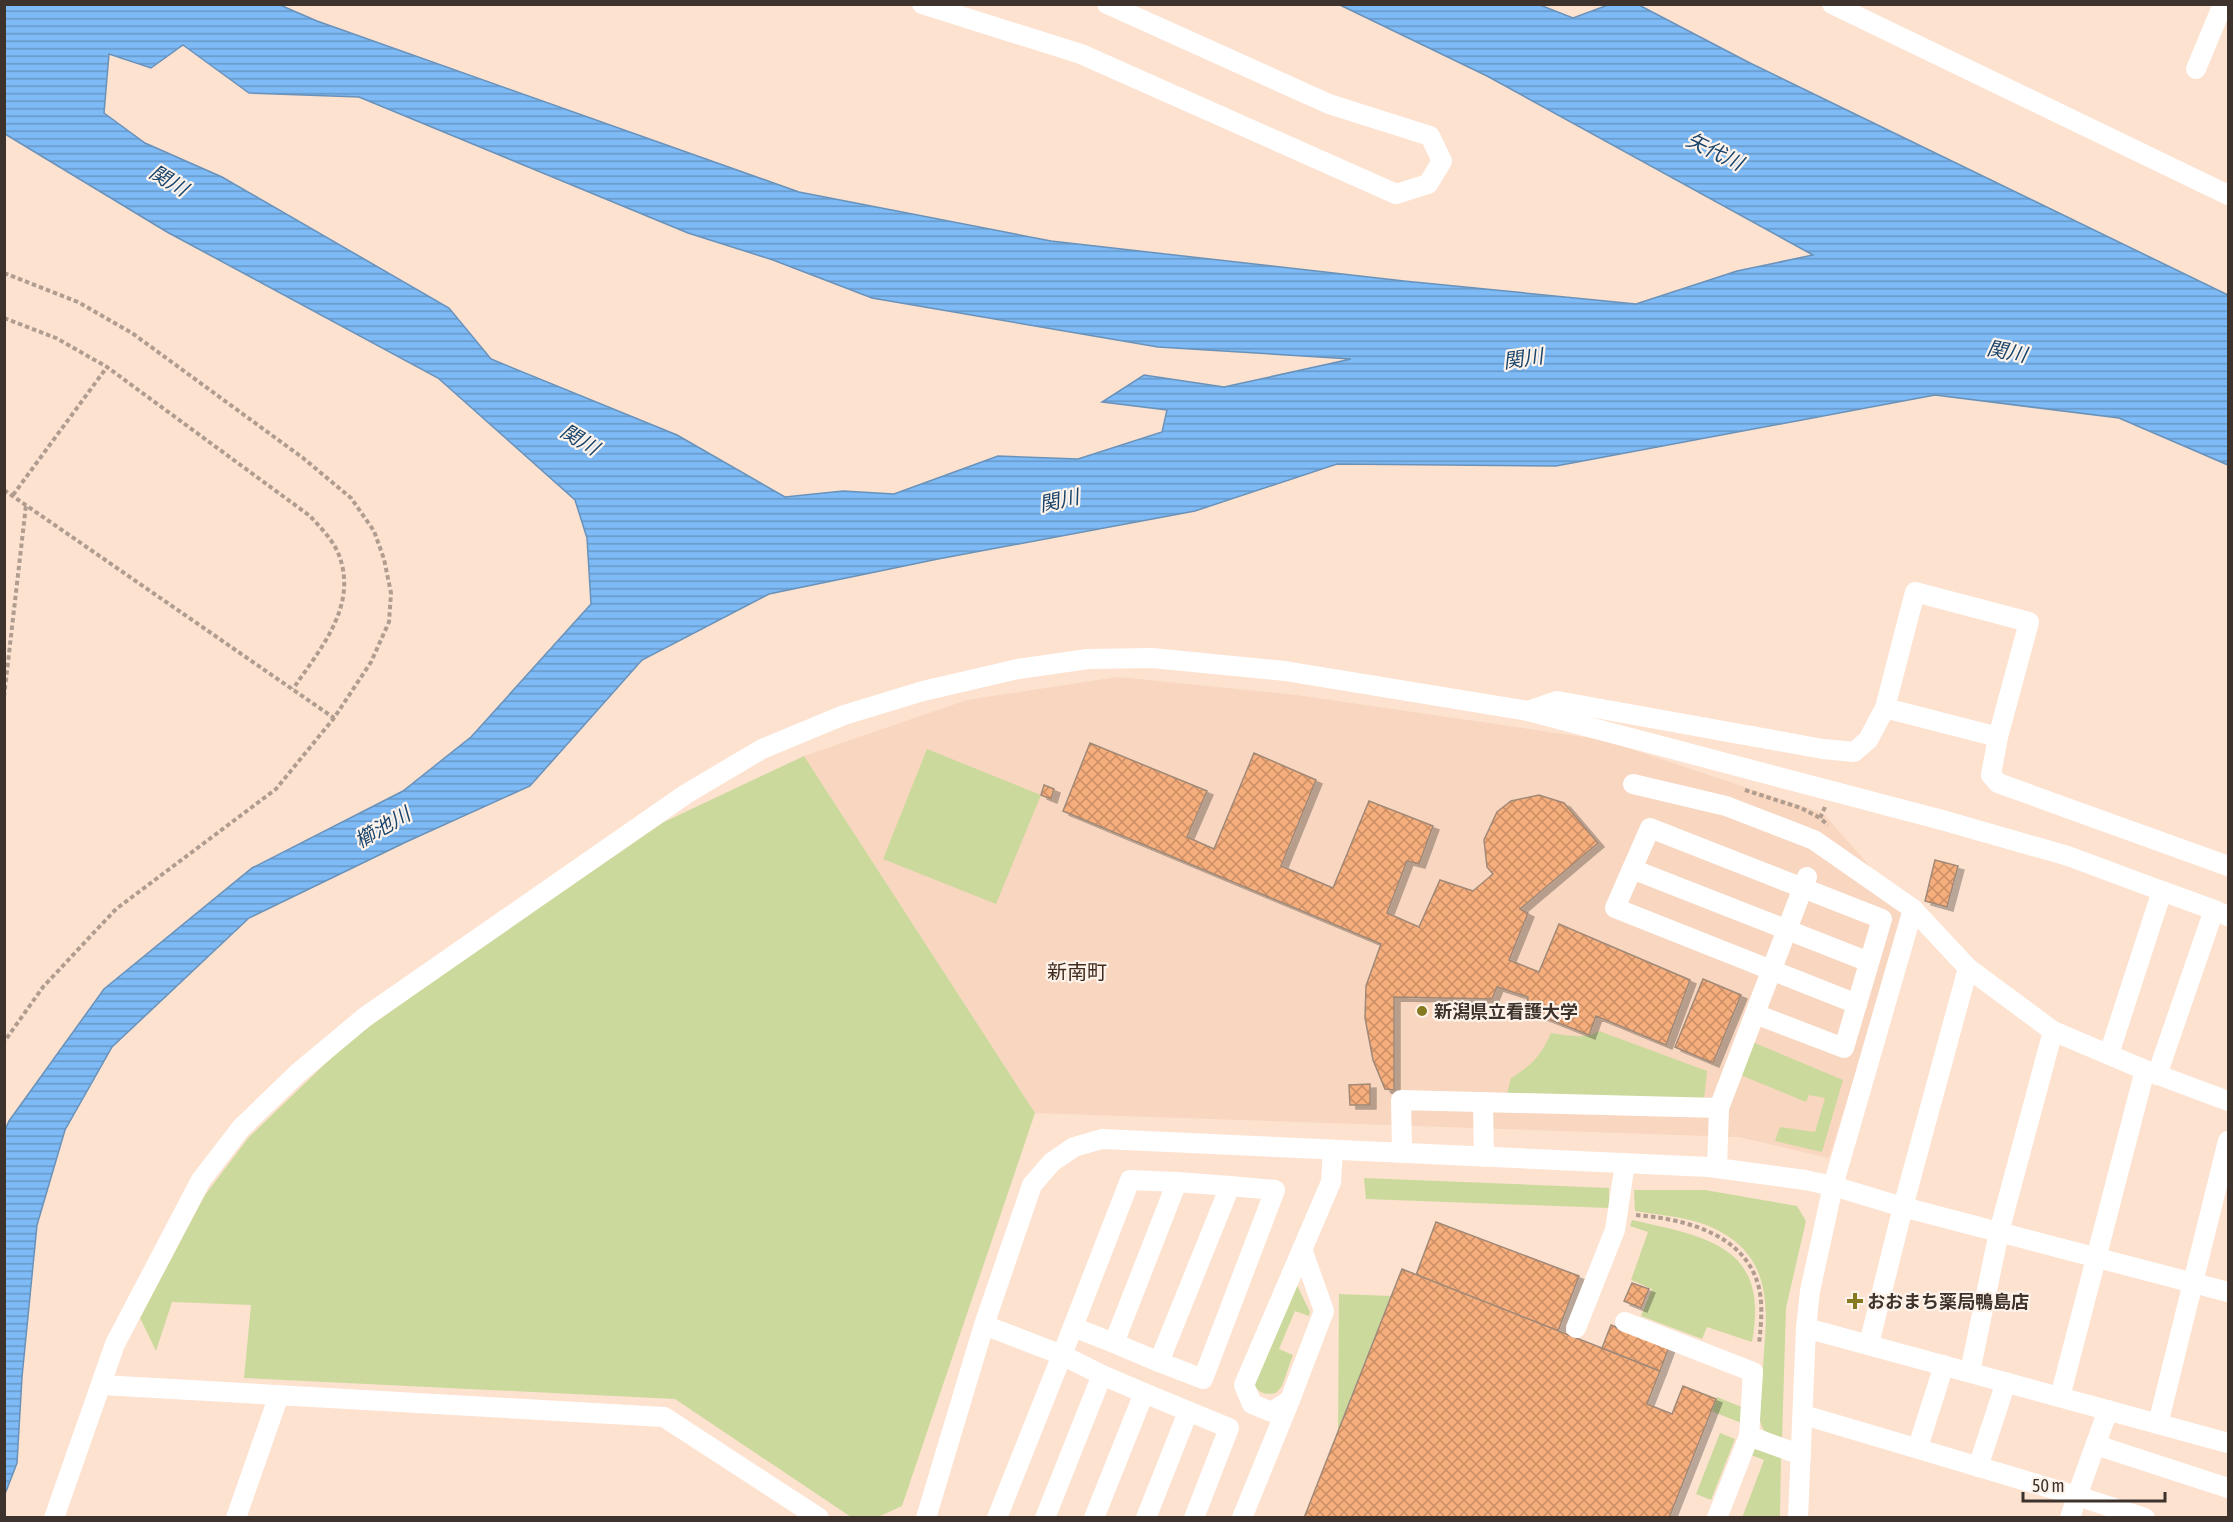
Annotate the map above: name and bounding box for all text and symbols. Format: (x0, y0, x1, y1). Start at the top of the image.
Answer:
water label: 矢代川 (1683, 128, 1749, 175)
water label: 関川 (146, 160, 194, 201)
water label: 関川 (1985, 336, 2031, 366)
water label: 関川 (1502, 344, 1546, 372)
water label: 関川 (557, 419, 605, 460)
water label: 関川 (1037, 484, 1083, 515)
water label: 櫛池川 (350, 801, 415, 852)
district label: 新南町 (1047, 960, 1107, 983)
place label: 新潟県立看護大学 (1434, 1001, 1578, 1022)
marker: 新潟県立看護大学 (1415, 1004, 1429, 1018)
place label: おおまち薬局鴨島店 (1867, 1291, 2029, 1312)
marker: おおまち薬局鴨島店 (1848, 1294, 1862, 1308)
scale bar (2023, 1465, 2166, 1503)
text: 50 m (2032, 1475, 2064, 1496)

